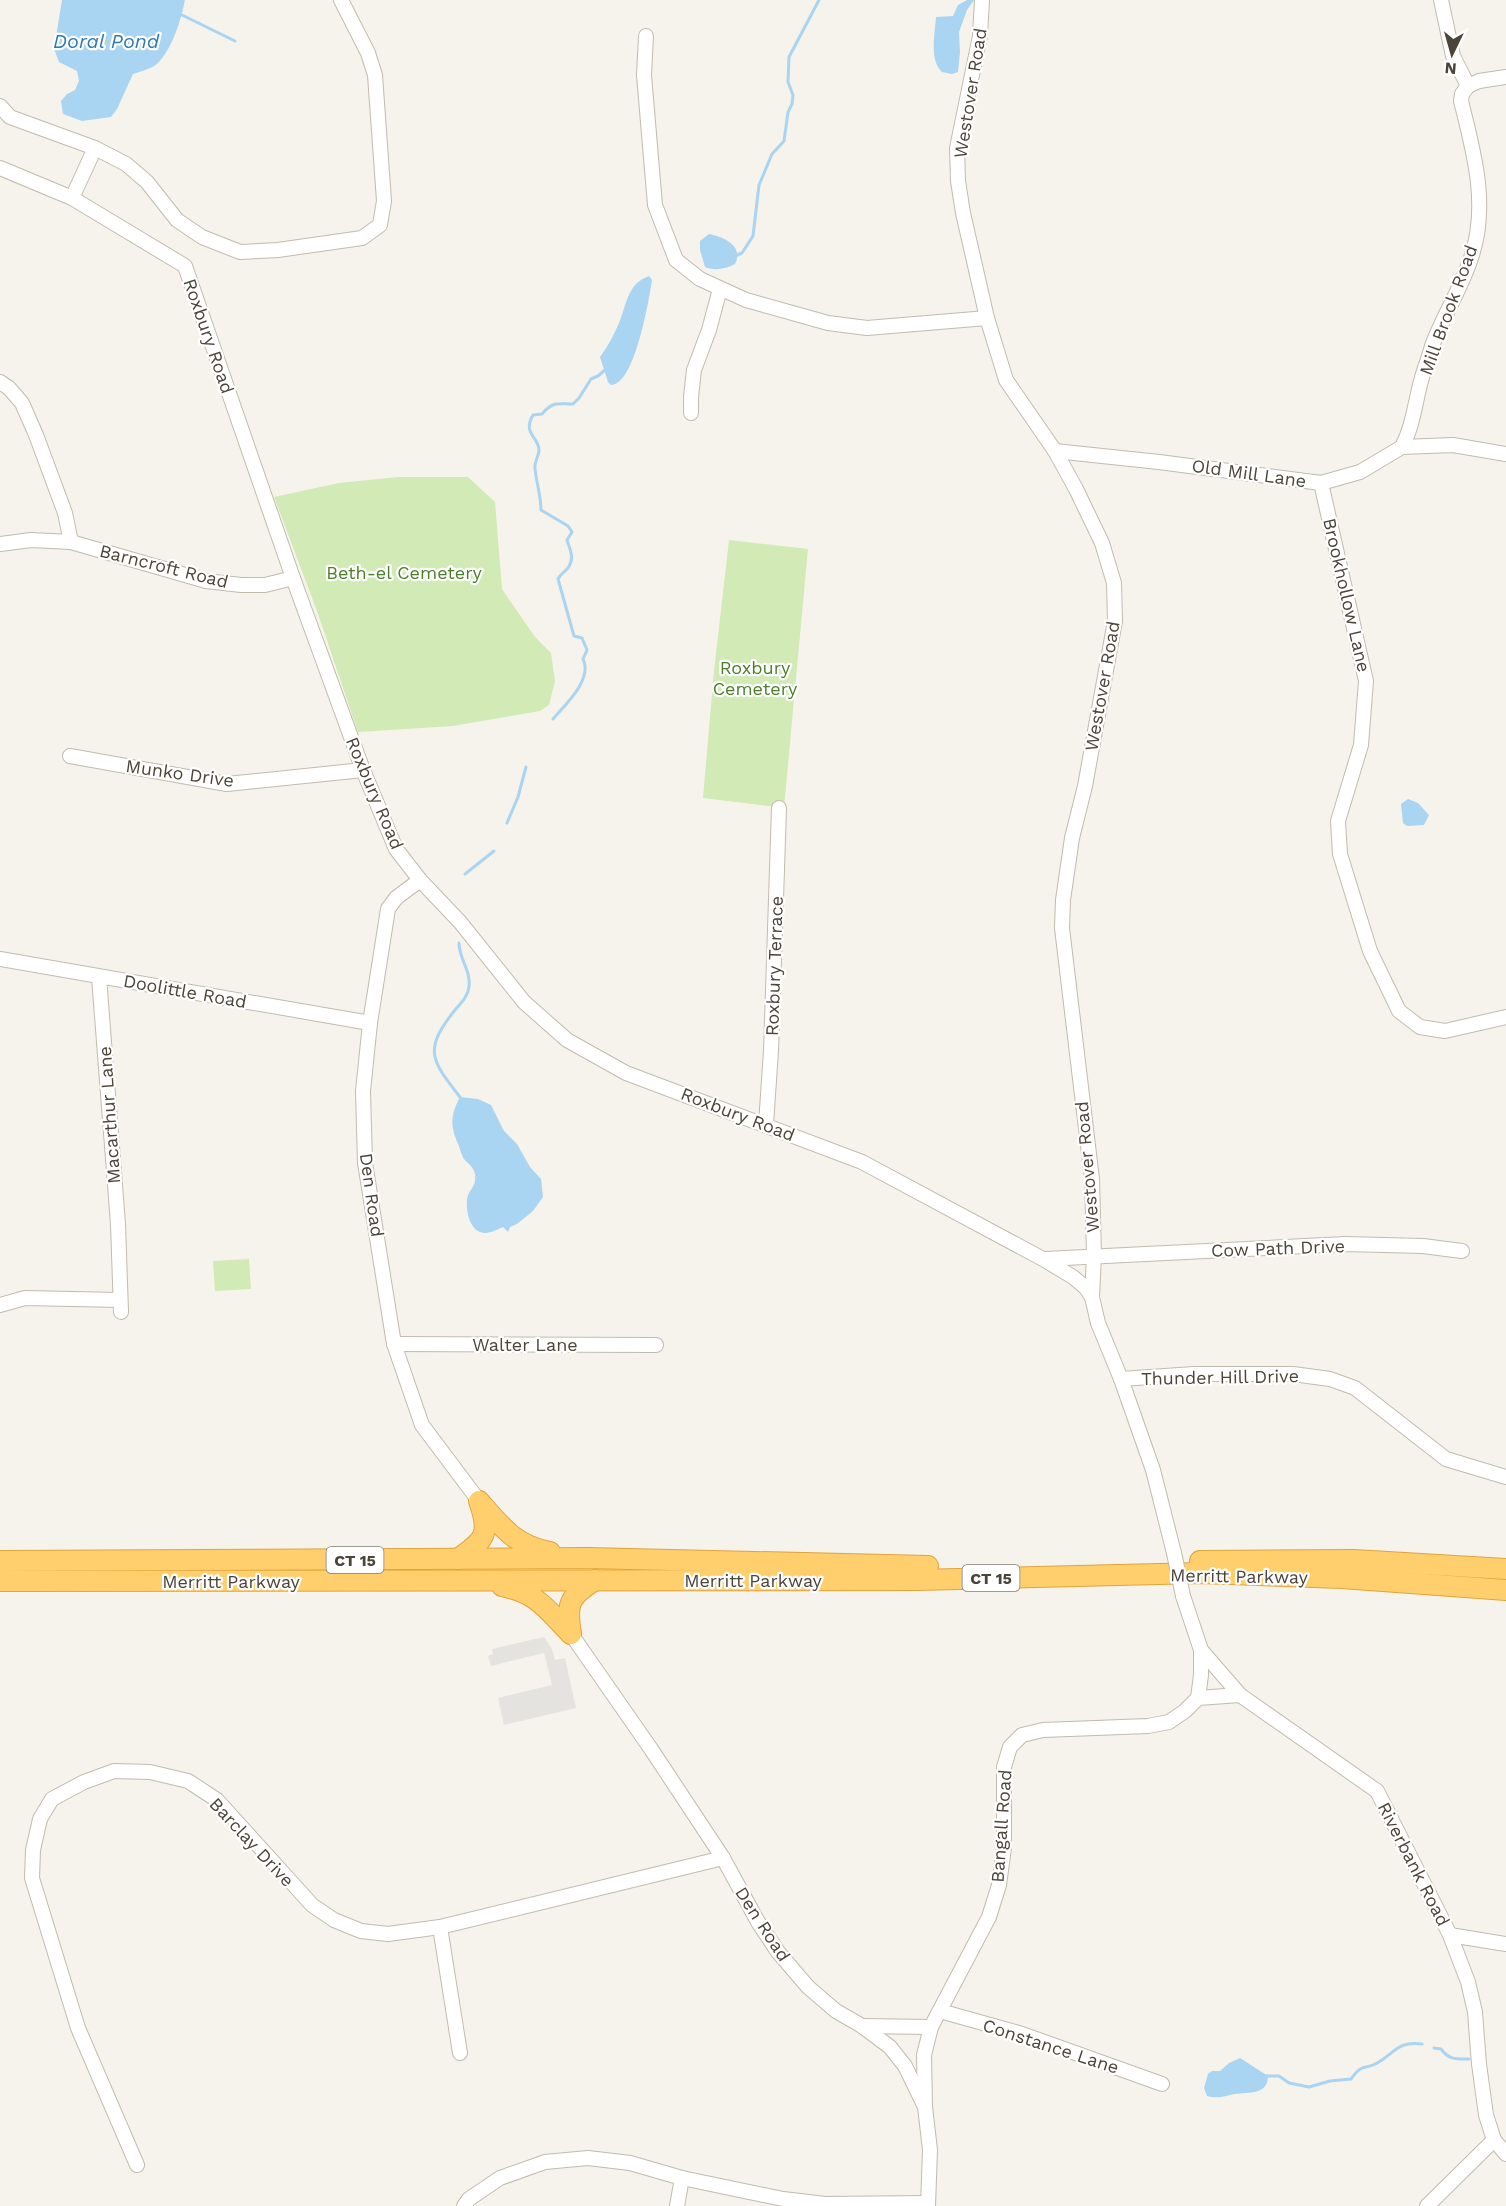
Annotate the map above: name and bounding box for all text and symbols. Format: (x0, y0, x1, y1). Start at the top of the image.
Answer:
north arrow (1422, 24, 1482, 84)
street label: Westover Road (949, 26, 991, 160)
water label: Doral Pond (53, 29, 160, 53)
text: N (1444, 58, 1457, 78)
street label: Mill Brook Road (1415, 242, 1481, 378)
street label: Roxbury Road (179, 276, 239, 396)
street label: Old Mill Lane (1190, 455, 1308, 491)
street label: Brookhollow Lane (1319, 516, 1375, 674)
street label: Barncroft Road (97, 540, 231, 592)
park label: Beth-el Cemetery (326, 562, 483, 583)
street label: Westover Road (1080, 619, 1124, 753)
park label: Roxbury Cemetery (713, 657, 798, 699)
street label: Roxbury Road (342, 734, 408, 852)
street label: Munko Drive (125, 755, 235, 791)
street label: Roxbury Terrace (761, 896, 787, 1036)
street label: Doolittle Road (122, 970, 248, 1012)
street label: Macarthur Lane (94, 1045, 124, 1185)
street label: Roxbury Road (678, 1083, 798, 1145)
street label: Westover Road (1071, 1101, 1103, 1233)
street label: Den Road (356, 1152, 388, 1238)
street label: Cow Path Drive (1211, 1235, 1345, 1261)
street label: Walter Lane (472, 1334, 578, 1355)
street label: Thunder Hill Drive (1141, 1365, 1299, 1389)
road number: CT 15 (326, 1547, 384, 1573)
street label: Merritt Parkway (1170, 1564, 1309, 1588)
road number: CT 15 (962, 1565, 1020, 1591)
street label: Merritt Parkway (684, 1570, 823, 1591)
street label: Merritt Parkway (162, 1571, 301, 1592)
street label: Bangall Road (987, 1769, 1015, 1883)
street label: Barclay Drive (205, 1793, 299, 1891)
street label: Riverbank Road (1374, 1799, 1454, 1929)
street label: Den Road (731, 1883, 795, 1965)
street label: Constance Lane (980, 2014, 1122, 2078)

